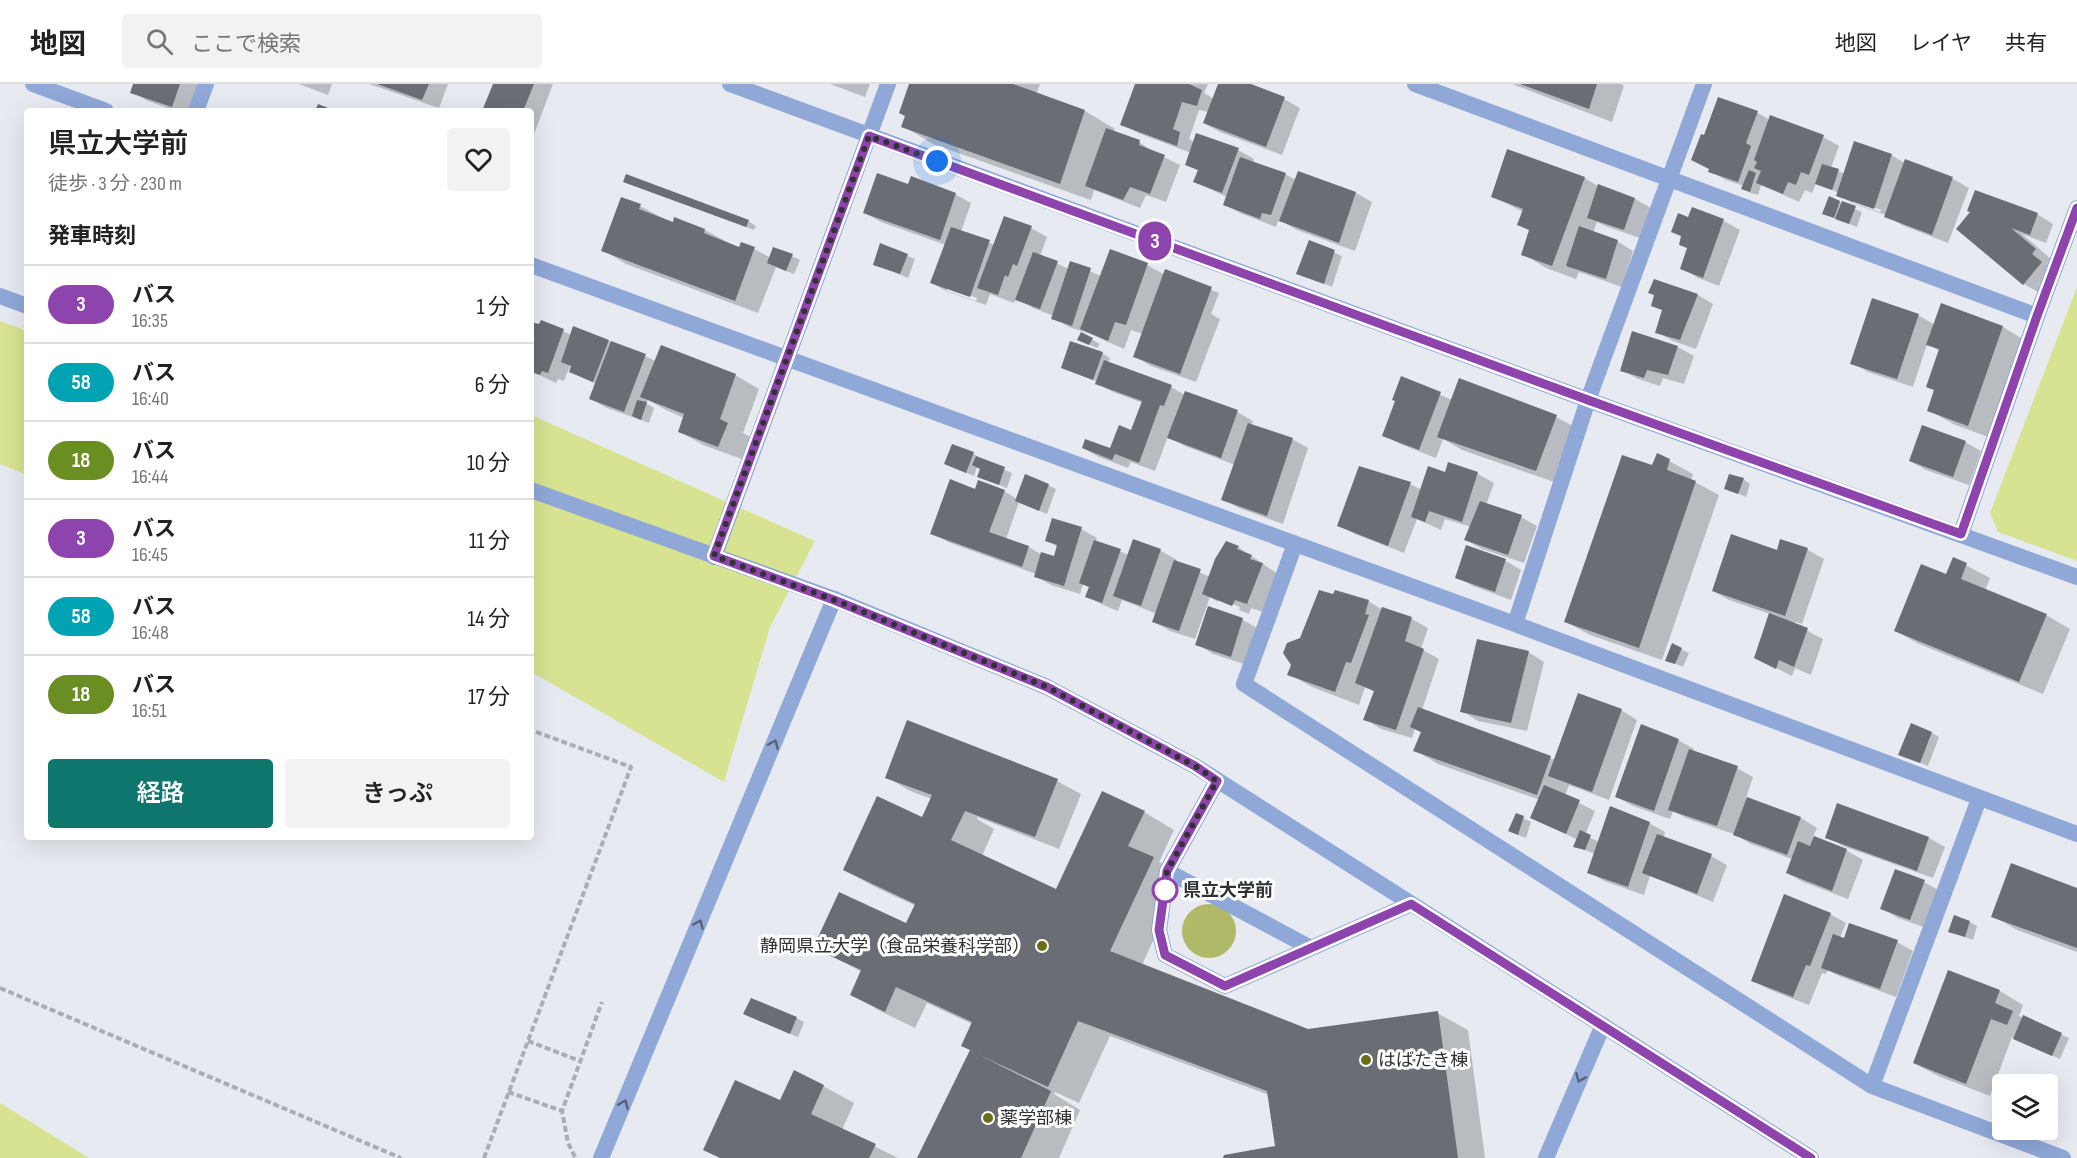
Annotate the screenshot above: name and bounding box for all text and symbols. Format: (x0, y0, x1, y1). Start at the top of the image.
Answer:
search box (122, 14, 542, 68)
icon: search (143, 25, 176, 58)
text: 地図 (30, 28, 86, 61)
text: ここで検索 (191, 31, 301, 58)
text: 地図 (1835, 31, 1877, 56)
text: レイヤ (1910, 31, 1972, 56)
text: 共有 (2005, 31, 2047, 56)
text: 県立大学前 (48, 128, 188, 161)
button: heart (447, 128, 510, 191)
your location (922, 146, 952, 176)
text: 徒歩 · 3 分 · 230 m (48, 172, 182, 196)
line badge: 3 (1136, 222, 1174, 260)
text: 発車時刻 (48, 223, 136, 250)
text: 3 (1150, 229, 1160, 254)
text: バス (132, 282, 176, 309)
text: 3 (76, 292, 86, 317)
text: 1 分 (477, 294, 510, 321)
text: 16:35 (132, 309, 168, 333)
text: バス (132, 360, 176, 387)
text: 58 (71, 370, 91, 395)
text: 6 分 (475, 372, 510, 399)
text: 16:40 (132, 387, 169, 411)
text: バス (132, 438, 176, 465)
text: 18 (72, 448, 90, 473)
text: 10 分 (467, 450, 510, 477)
text: 16:44 (132, 465, 168, 489)
text: バス (132, 516, 176, 543)
text: 3 (76, 526, 86, 551)
text: 11 分 (469, 528, 510, 555)
text: 16:45 (132, 543, 168, 567)
text: バス (132, 594, 176, 621)
text: 58 (71, 604, 91, 629)
text: 14 分 (468, 606, 510, 633)
text: 16:48 (132, 621, 169, 645)
text: バス (132, 672, 176, 699)
text: 18 (72, 682, 90, 707)
text: 17 分 (468, 684, 510, 711)
text: 16:51 (132, 699, 167, 723)
one-way arrow (767, 739, 779, 750)
button: 経路 (48, 759, 273, 828)
button: きっぷ (285, 759, 510, 828)
marker: 県立大学前 (1152, 877, 1178, 903)
place label: 県立大学前 (1183, 880, 1273, 901)
one-way arrow (692, 919, 704, 930)
place label: 静岡県立大学（食品栄養科学部） (760, 936, 1030, 957)
marker: 静岡県立大学（食品栄養科学部） (1035, 939, 1049, 953)
place label: はばたき棟 (1378, 1050, 1468, 1071)
marker: はばたき棟 (1359, 1053, 1373, 1067)
one-way arrow (1575, 1072, 1587, 1083)
map controls (1992, 1074, 2058, 1140)
button: layers (1992, 1074, 2058, 1140)
one-way arrow (616, 1099, 628, 1110)
place label: 薬学部棟 (1000, 1108, 1072, 1129)
marker: 薬学部棟 (981, 1111, 995, 1125)

